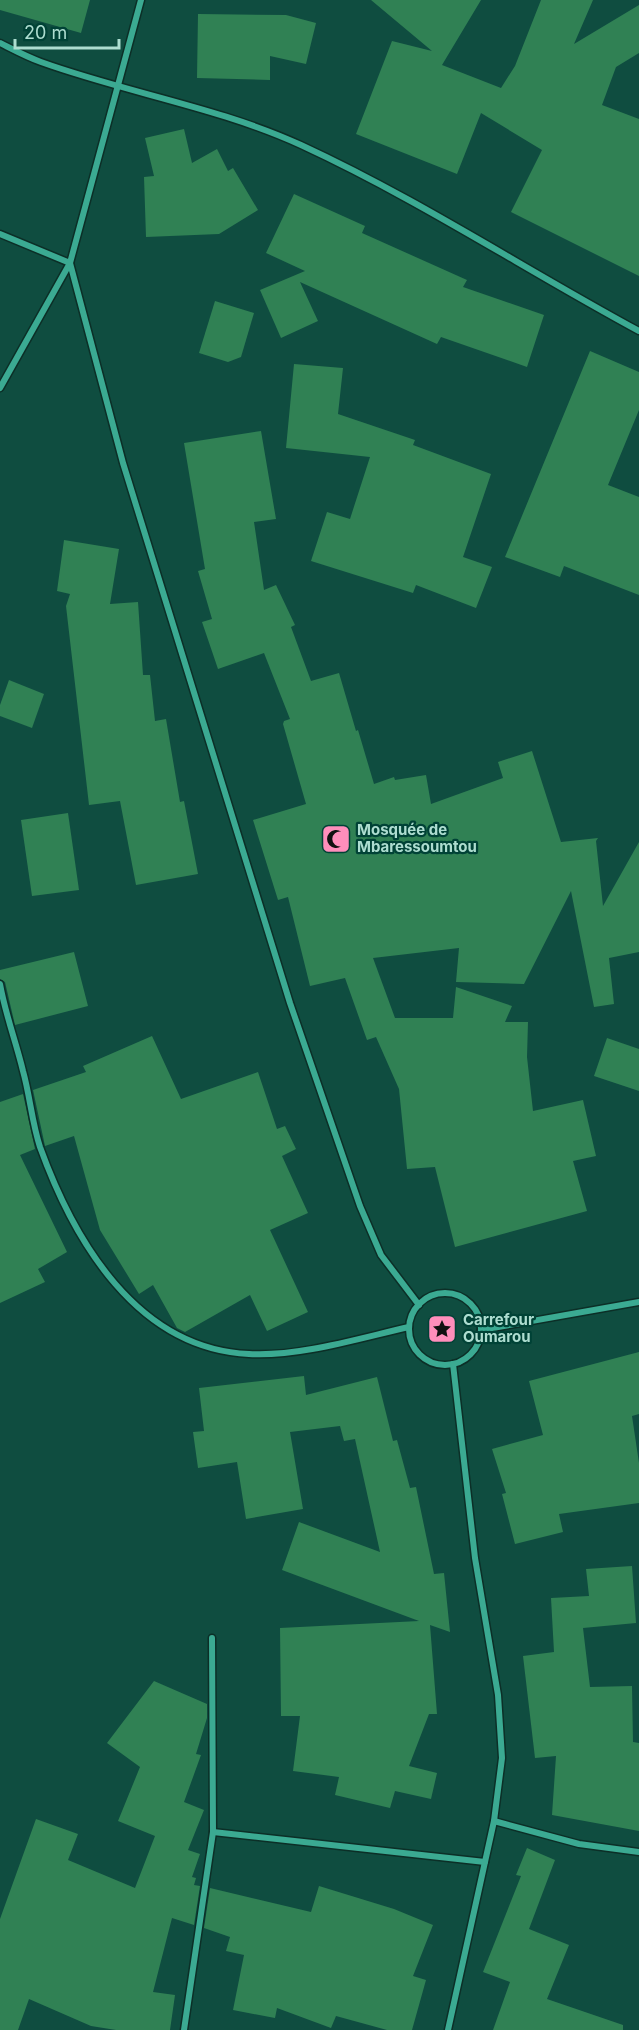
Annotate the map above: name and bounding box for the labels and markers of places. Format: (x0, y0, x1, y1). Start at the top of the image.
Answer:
place label: Mosquée de Mbaressoumtou (357, 820, 477, 856)
mosque icon: Mosquée de Mbaressoumtou (320, 823, 352, 855)
place label: Carrefour Oumarou (463, 1310, 534, 1346)
place icon: Carrefour Oumarou (426, 1313, 458, 1345)

